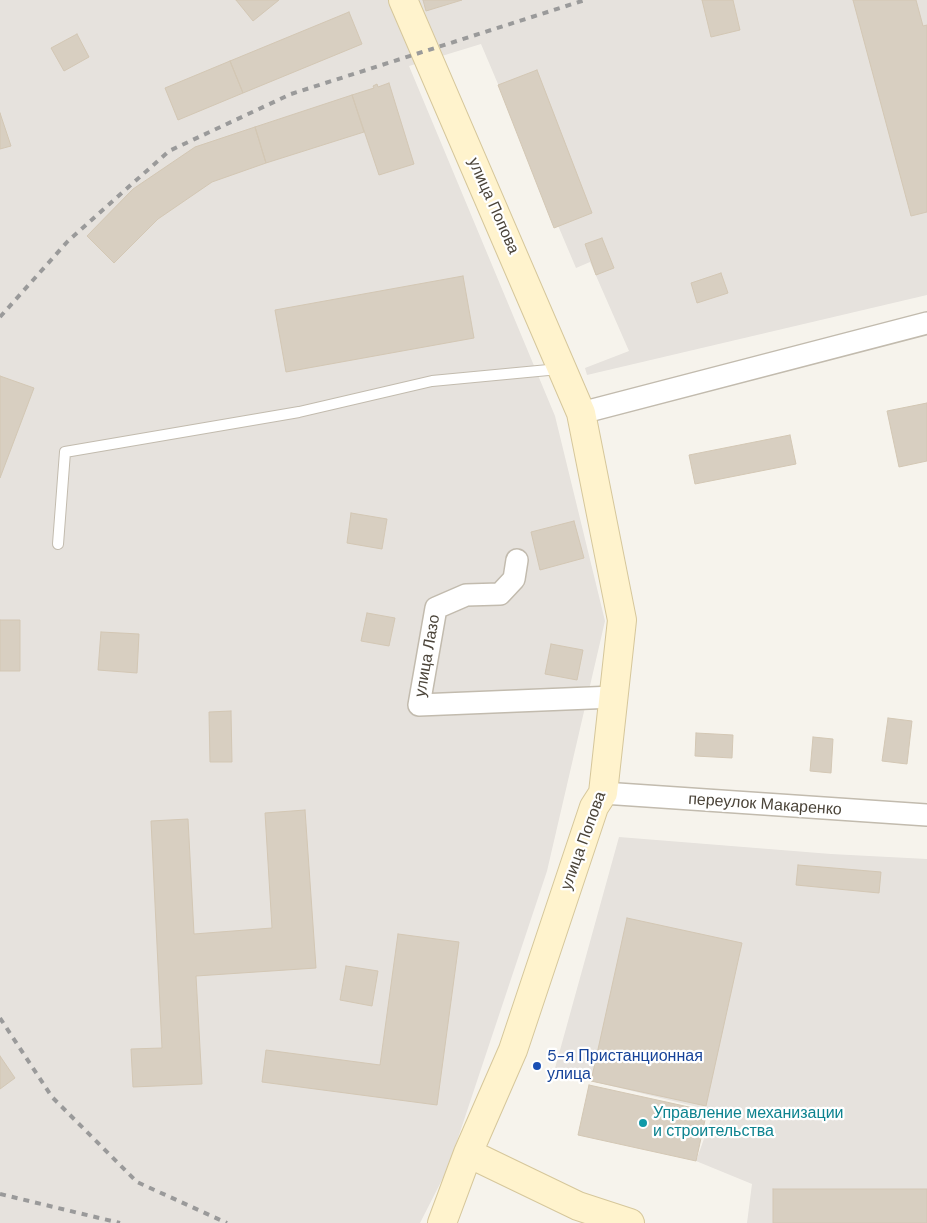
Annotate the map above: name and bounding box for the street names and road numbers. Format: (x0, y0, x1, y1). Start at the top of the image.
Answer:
street label: улица Попова (463, 155, 523, 257)
street label: улица Лазо (411, 613, 445, 699)
street label: улица Попова (557, 789, 611, 893)
street label: переулок Макаренко (688, 790, 842, 820)

